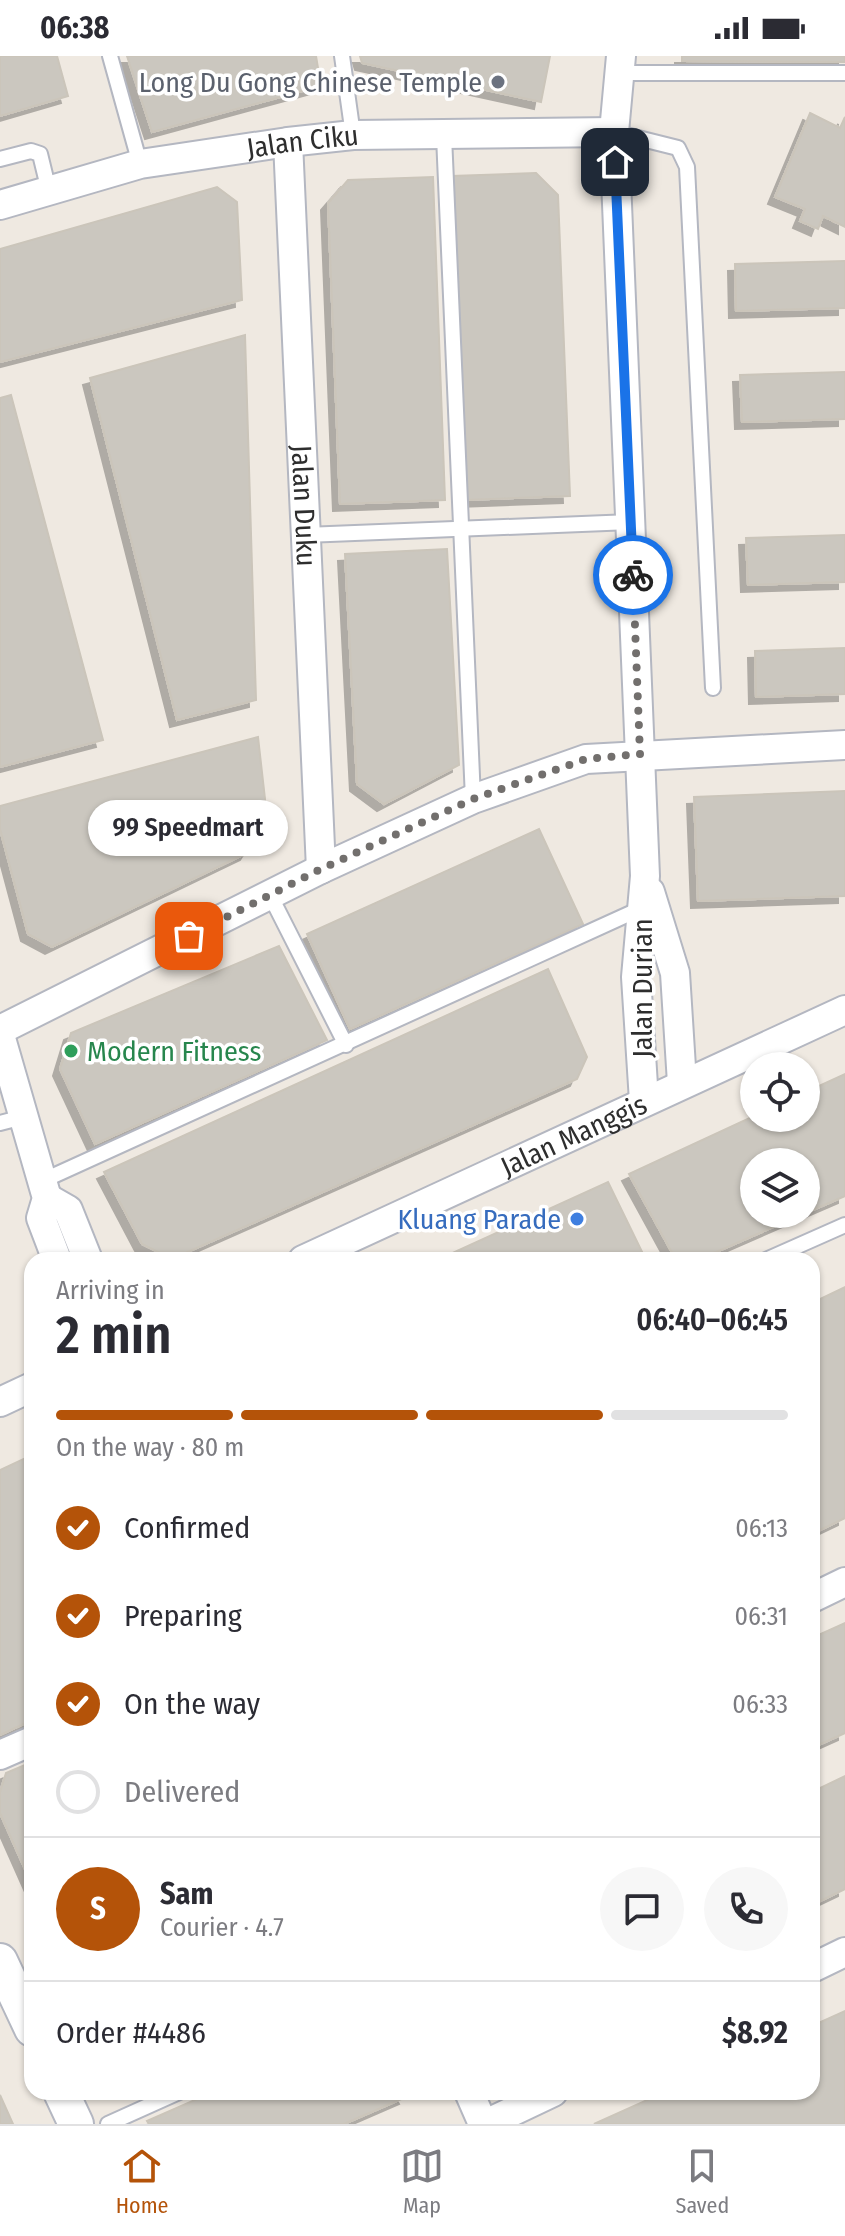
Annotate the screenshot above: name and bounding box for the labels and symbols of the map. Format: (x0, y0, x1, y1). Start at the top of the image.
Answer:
place label: Long Du Gong Chinese Temple (139, 66, 482, 99)
marker: Long Du Gong Chinese Temple (489, 73, 507, 91)
street label: Jalan Ciku (244, 119, 360, 165)
pin (581, 128, 649, 196)
street label: Jalan Duku (285, 444, 323, 567)
courier (593, 535, 673, 615)
callout: 99 Speedmart (89, 800, 289, 856)
pin (155, 902, 223, 970)
street label: Jalan Durian (626, 918, 659, 1058)
place label: Modern Fitness (87, 1035, 261, 1068)
marker: Modern Fitness (62, 1042, 80, 1060)
street label: Jalan Manggis (495, 1088, 652, 1184)
place label: Kluang Parade (398, 1203, 561, 1236)
marker: Kluang Parade (568, 1210, 586, 1228)

